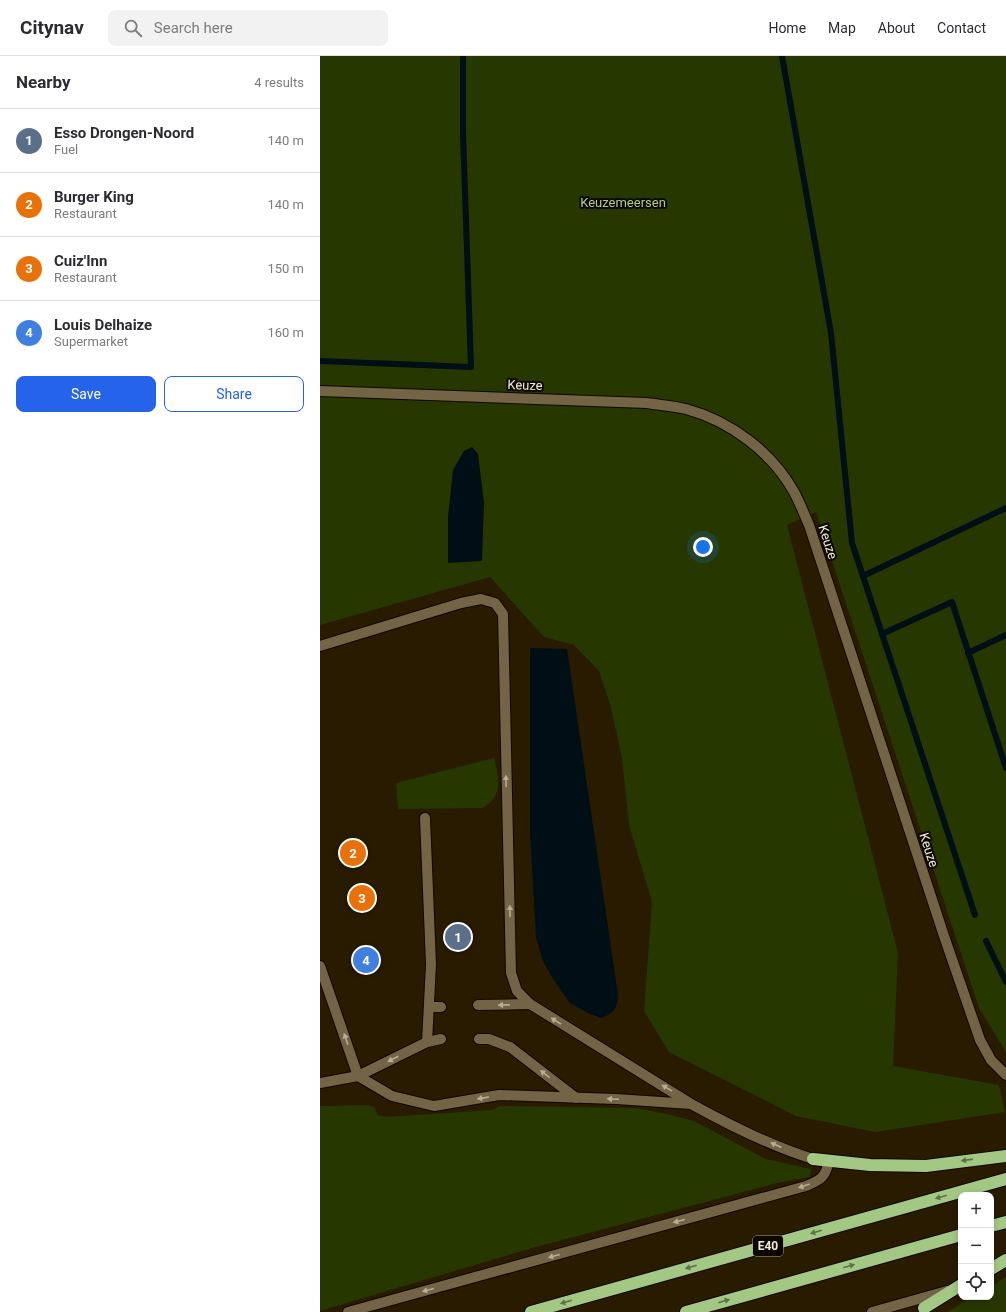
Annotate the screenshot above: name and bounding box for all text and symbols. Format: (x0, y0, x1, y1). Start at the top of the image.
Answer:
search box (108, 10, 388, 46)
text: Citynav (20, 16, 84, 39)
icon: search (122, 17, 144, 39)
text: Search here (154, 19, 233, 37)
text: Home (768, 20, 806, 36)
text: Map (828, 20, 856, 36)
text: About (878, 20, 915, 36)
text: Contact (937, 20, 986, 36)
text: Nearby (16, 72, 71, 92)
text: 4 results (254, 75, 304, 90)
text: Esso Drongen-Noord (54, 124, 194, 142)
text: 1 (25, 133, 33, 148)
text: 140 m (267, 133, 304, 148)
text: Fuel (54, 142, 78, 157)
text: Burger King (54, 188, 134, 206)
park label: Keuzemeersen (580, 195, 666, 210)
text: 2 (25, 197, 33, 212)
text: 140 m (267, 197, 304, 212)
text: Restaurant (54, 206, 117, 221)
text: Cuiz'Inn (54, 252, 107, 270)
text: 3 (25, 261, 33, 276)
text: 150 m (267, 261, 304, 276)
text: Restaurant (54, 270, 117, 285)
text: Louis Delhaize (54, 316, 152, 334)
text: 4 (25, 325, 33, 340)
text: 160 m (267, 325, 304, 340)
text: Supermarket (54, 334, 128, 349)
button: Save (16, 376, 156, 412)
button: Share (164, 376, 304, 412)
street label: Keuze (507, 377, 543, 393)
street label: Keuze (815, 523, 841, 561)
your location (693, 537, 713, 557)
one-way arrow (503, 774, 509, 787)
street label: Keuze (916, 831, 942, 869)
pin: 2 (340, 838, 366, 868)
pin: 3 (349, 883, 375, 913)
one-way arrow (506, 905, 513, 917)
pin: 1 (445, 922, 471, 952)
pin: 4 (353, 945, 379, 975)
one-way arrow (497, 1002, 510, 1008)
one-way arrow (550, 1017, 562, 1024)
one-way arrow (342, 1033, 348, 1045)
one-way arrow (387, 1056, 398, 1062)
one-way arrow (539, 1070, 550, 1078)
one-way arrow (661, 1085, 673, 1092)
one-way arrow (477, 1095, 489, 1101)
one-way arrow (607, 1095, 619, 1102)
one-way arrow (771, 1142, 782, 1148)
one-way arrow (961, 1157, 973, 1163)
one-way arrow (798, 1184, 810, 1190)
map controls (958, 1192, 994, 1300)
button: + (958, 1192, 994, 1228)
one-way arrow (935, 1194, 947, 1200)
one-way arrow (673, 1218, 685, 1224)
button: − (958, 1228, 994, 1264)
one-way arrow (810, 1229, 822, 1235)
road number: E40 (753, 1236, 783, 1256)
one-way arrow (548, 1253, 560, 1259)
one-way arrow (843, 1263, 855, 1269)
one-way arrow (685, 1264, 697, 1270)
button: locate (958, 1264, 994, 1300)
one-way arrow (422, 1287, 434, 1293)
one-way arrow (717, 1298, 730, 1304)
one-way arrow (560, 1299, 572, 1305)

